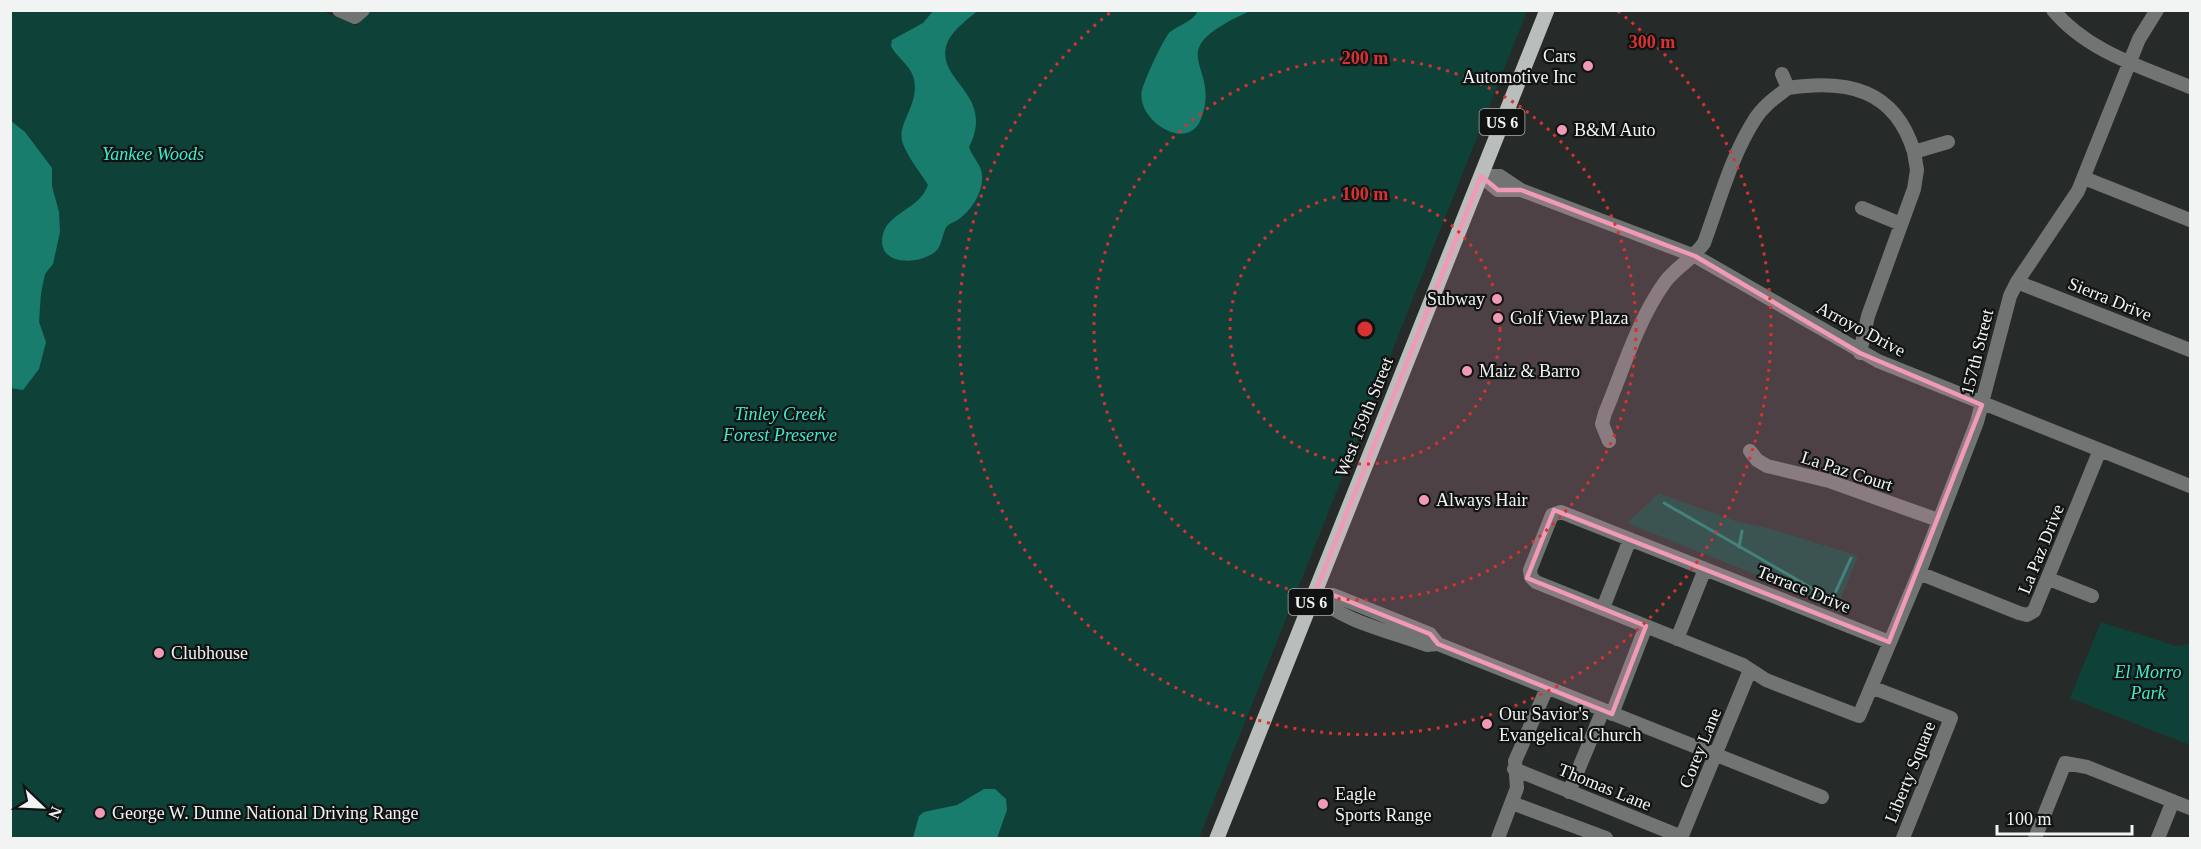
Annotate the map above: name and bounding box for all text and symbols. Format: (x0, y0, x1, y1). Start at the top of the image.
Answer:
text: 300 m (1629, 32, 1675, 52)
place label: Cars Automotive Inc (1463, 46, 1576, 87)
text: 200 m (1342, 48, 1388, 68)
marker: Cars Automotive Inc (1581, 59, 1595, 73)
road number: US 6 (1480, 109, 1524, 135)
place label: B&M Auto (1574, 120, 1656, 140)
marker: B&M Auto (1555, 123, 1569, 137)
park label: Yankee Woods (102, 144, 204, 164)
text: 100 m (1342, 184, 1388, 204)
street label: Sierra Drive (2065, 273, 2155, 325)
place label: Subway (1427, 289, 1485, 309)
marker: Subway (1490, 292, 1504, 306)
street label: Arroyo Drive (1813, 297, 1909, 361)
street label: 157th Street (1957, 307, 1997, 397)
place label: Golf View Plaza (1510, 308, 1629, 328)
marker: Golf View Plaza (1491, 311, 1505, 325)
centre of rings (1355, 319, 1375, 339)
street label: West 159th Street (1331, 354, 1397, 480)
place label: Maiz & Barro (1479, 361, 1580, 381)
marker: Maiz & Barro (1460, 364, 1474, 378)
park label: Tinley Creek Forest Preserve (722, 404, 837, 445)
street label: La Paz Court (1799, 447, 1895, 495)
place label: Always Hair (1436, 490, 1527, 510)
marker: Always Hair (1417, 493, 1431, 507)
street label: La Paz Drive (2014, 501, 2068, 597)
street label: Terrace Drive (1754, 561, 1854, 617)
road number: US 6 (1288, 589, 1334, 615)
place label: Clubhouse (171, 643, 248, 663)
marker: Clubhouse (152, 646, 166, 660)
park label: El Morro Park (2114, 662, 2181, 703)
place label: Our Savior's Evangelical Church (1499, 704, 1641, 745)
street label: Corey Lane (1675, 705, 1725, 791)
marker: Our Savior's Evangelical Church (1480, 717, 1494, 731)
street label: Liberty Square (1881, 718, 1939, 826)
street label: Thomas Lane (1556, 759, 1654, 815)
north arrow (12, 777, 72, 837)
place label: Eagle Sports Range (1335, 784, 1432, 825)
marker: Eagle Sports Range (1316, 797, 1330, 811)
scale bar (1997, 798, 2132, 836)
place label: George W. Dunne National Driving Range (112, 803, 419, 823)
text: N (45, 804, 65, 822)
marker: George W. Dunne National Driving Range (93, 806, 107, 820)
text: 100 m (2006, 809, 2052, 829)

